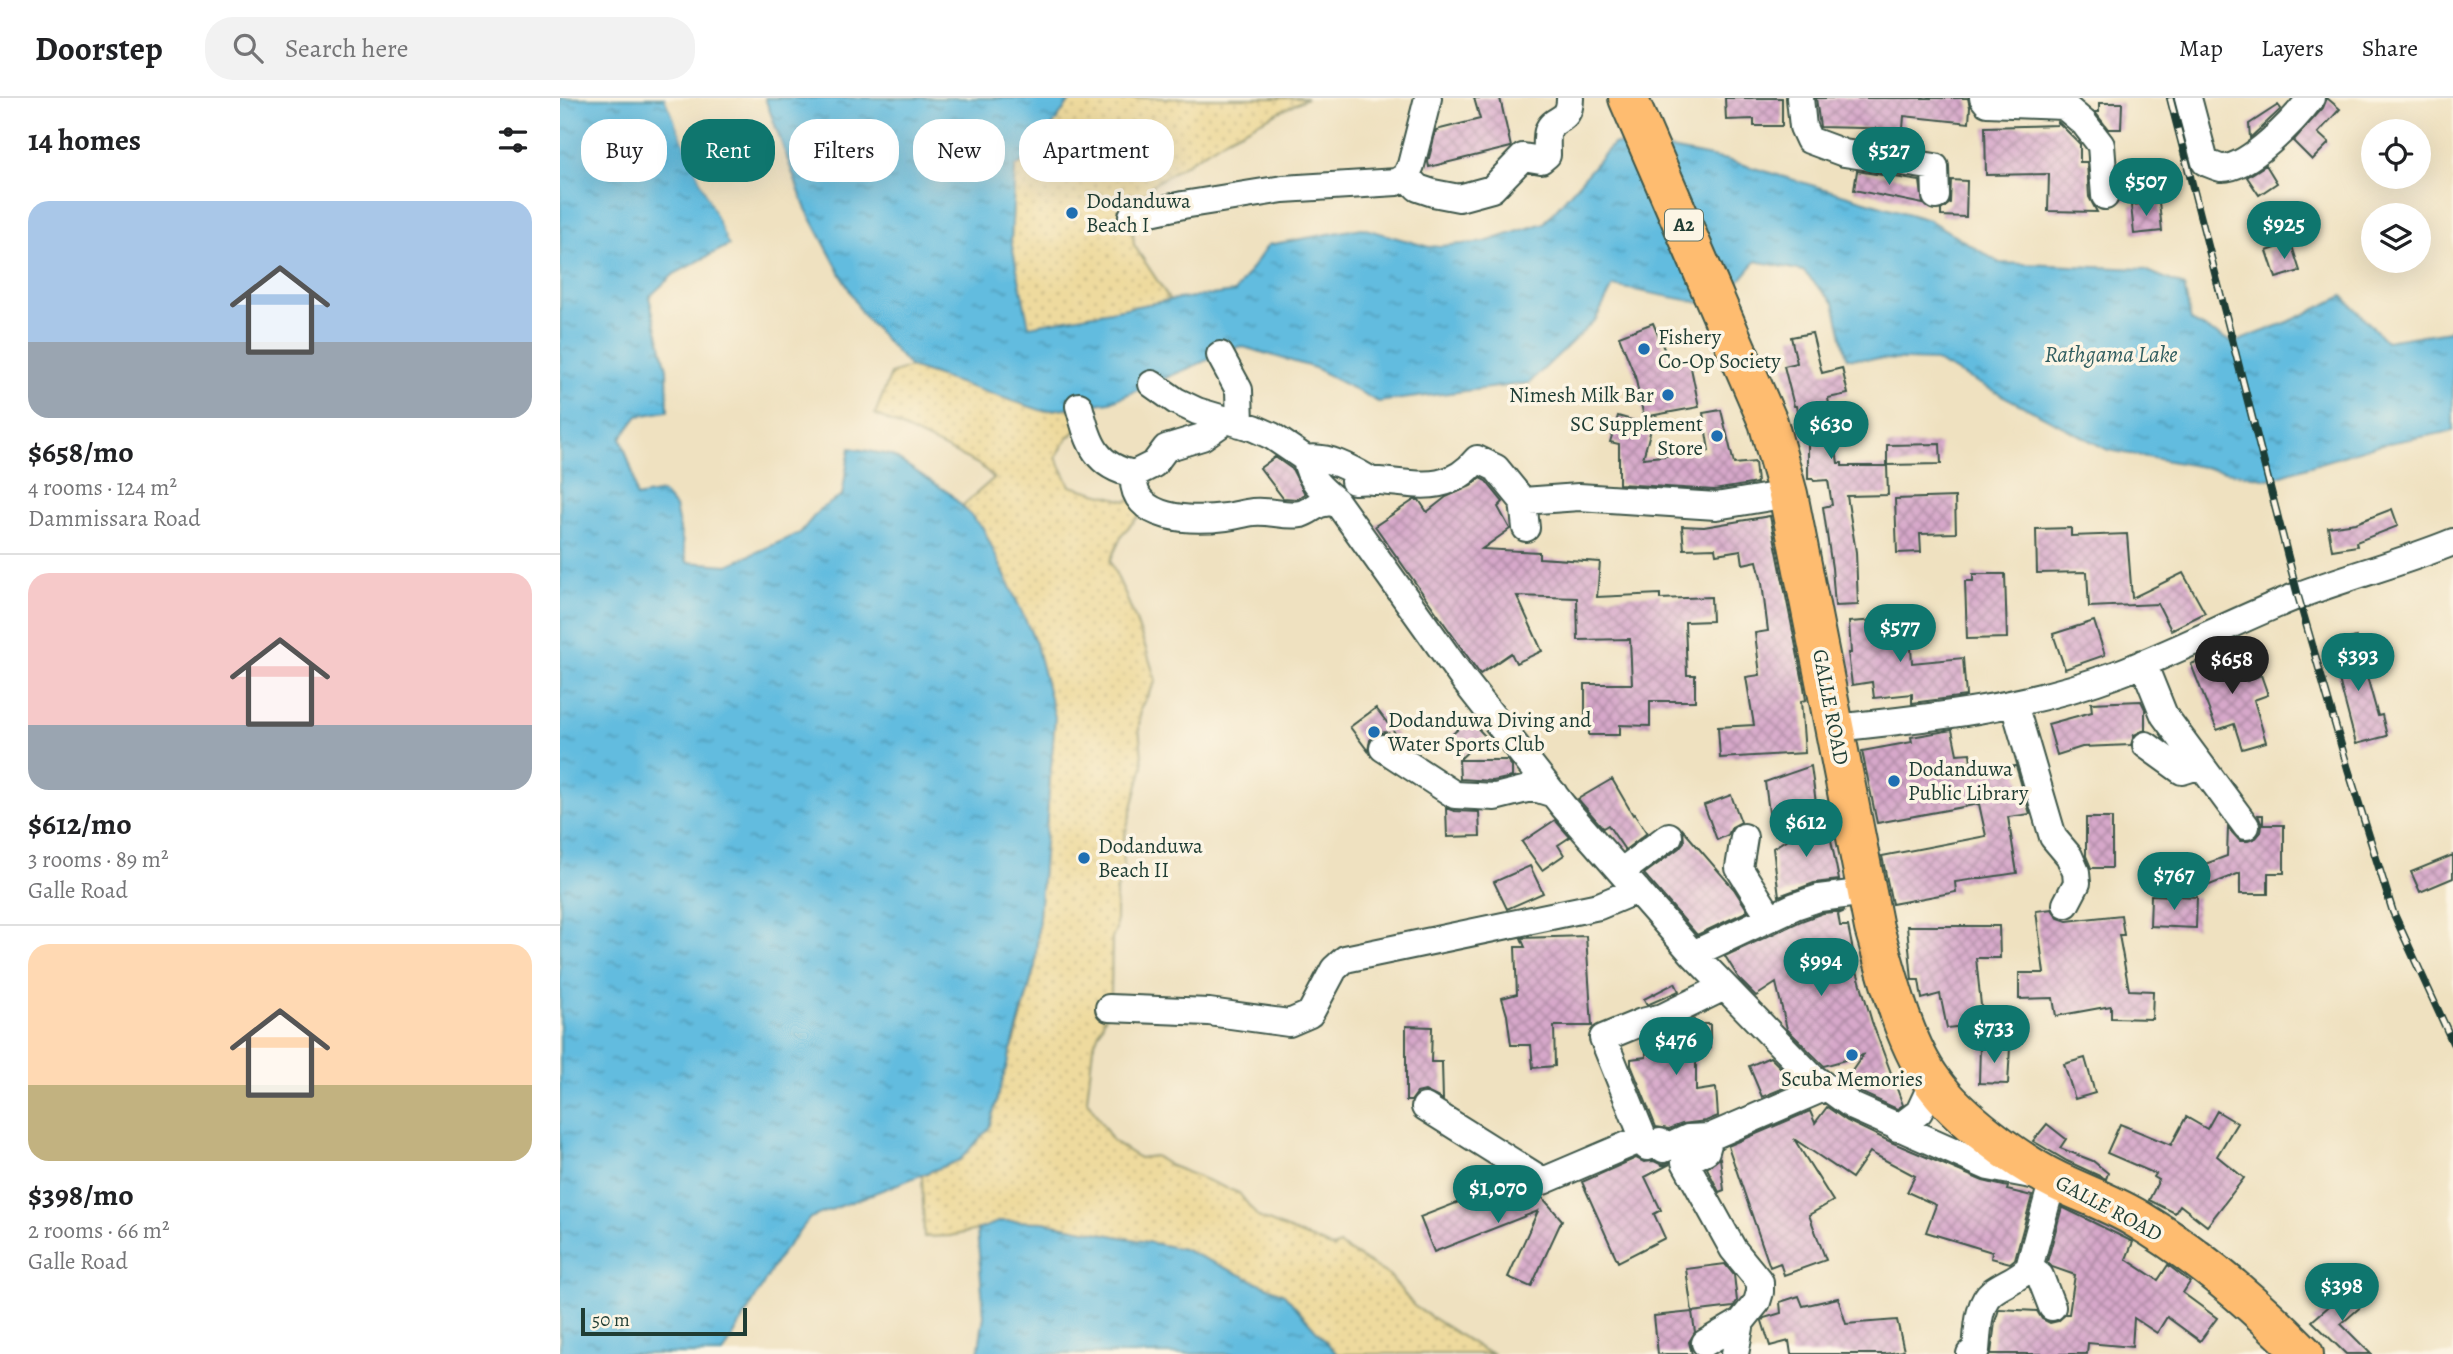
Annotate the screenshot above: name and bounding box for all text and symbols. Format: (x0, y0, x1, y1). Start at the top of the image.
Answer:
search box (205, 17, 695, 80)
text: Doorstep (35, 26, 163, 71)
icon: search (229, 29, 267, 67)
text: Search here (285, 31, 408, 66)
text: Map (2179, 32, 2223, 64)
text: Layers (2261, 32, 2324, 64)
text: Share (2362, 32, 2418, 64)
chip: Buy (581, 119, 667, 182)
chip: Rent (681, 119, 775, 182)
chip: Filters (789, 119, 899, 182)
chip: New (913, 119, 1005, 182)
chip: Apartment (1019, 119, 1174, 182)
map controls (2361, 119, 2431, 273)
button: locate (2361, 119, 2431, 189)
text: 14 homes (28, 120, 141, 160)
icon: filters (494, 121, 532, 159)
pin: $527 (1848, 127, 1930, 187)
text: $527 (1868, 134, 1910, 165)
pin: $507 (2105, 158, 2187, 218)
text: $507 (2125, 165, 2167, 196)
place label: Dodanduwa Beach I (1086, 187, 1191, 239)
pin: $925 (2243, 202, 2325, 261)
button: layers (2361, 203, 2431, 273)
marker: Dodanduwa Beach I (1064, 205, 1080, 221)
text: $925 (2263, 208, 2305, 239)
road number: A2 (1665, 209, 1703, 240)
icon: home (217, 247, 343, 373)
place label: Fishery Co-Op Society (1658, 323, 1781, 375)
water label: Rathgama Lake (2044, 339, 2178, 370)
marker: Fishery Co-Op Society (1636, 341, 1652, 357)
place label: Nimesh Milk Bar (1509, 381, 1654, 409)
marker: Nimesh Milk Bar (1660, 387, 1676, 403)
pin: $630 (1790, 402, 1872, 461)
text: $630 (1810, 408, 1852, 439)
place label: SC Supplement Store (1570, 410, 1703, 462)
marker: SC Supplement Store (1709, 428, 1725, 444)
text: $658/mo (28, 432, 134, 472)
text: 4 rooms · 124 m² (28, 472, 177, 503)
text: Dammissara Road (28, 503, 201, 534)
pin: $577 (1859, 604, 1941, 664)
text: $577 (1880, 611, 1920, 642)
icon: home (217, 619, 343, 745)
pin: $393 (2317, 634, 2399, 693)
pin: $658 (2191, 636, 2273, 696)
text: $393 (2337, 640, 2379, 671)
text: $658 (2211, 643, 2253, 674)
street label: GALLE ROAD (1806, 647, 1856, 767)
place label: Dodanduwa Diving and Water Sports Club (1387, 706, 1592, 758)
marker: Dodanduwa Diving and Water Sports Club (1366, 724, 1382, 740)
place label: Dodanduwa Public Library (1908, 755, 2029, 807)
marker: Dodanduwa Public Library (1886, 773, 1902, 789)
pin: $612 (1765, 800, 1847, 859)
text: $612/mo (28, 804, 132, 844)
text: $612 (1786, 806, 1826, 837)
place label: Dodanduwa Beach II (1098, 832, 1203, 884)
text: 3 rooms · 89 m² (28, 844, 169, 875)
marker: Dodanduwa Beach II (1076, 850, 1092, 866)
pin: $767 (2133, 852, 2215, 912)
text: $767 (2153, 859, 2195, 890)
text: Galle Road (28, 875, 128, 906)
pin: $994 (1780, 939, 1862, 998)
text: $994 (1800, 945, 1842, 976)
icon: home (217, 990, 343, 1116)
pin: $733 (1953, 1006, 2035, 1065)
text: $733 (1974, 1012, 2014, 1043)
pin: $476 (1635, 1018, 1717, 1077)
text: $476 (1655, 1024, 1697, 1055)
marker: Scuba Memories (1844, 1047, 1860, 1063)
place label: Scuba Memories (1781, 1065, 1923, 1093)
pin: $1,070 (1441, 1166, 1555, 1225)
street label: GALLE ROAD (2051, 1168, 2167, 1248)
text: $1,070 (1469, 1172, 1527, 1203)
text: $398/mo (28, 1175, 134, 1215)
text: 2 rooms · 66 m² (28, 1215, 170, 1246)
text: Galle Road (28, 1246, 128, 1277)
pin: $398 (2301, 1264, 2383, 1323)
text: $398 (2321, 1270, 2363, 1301)
scale bar (581, 1305, 747, 1337)
text: 50 m (592, 1307, 630, 1333)

